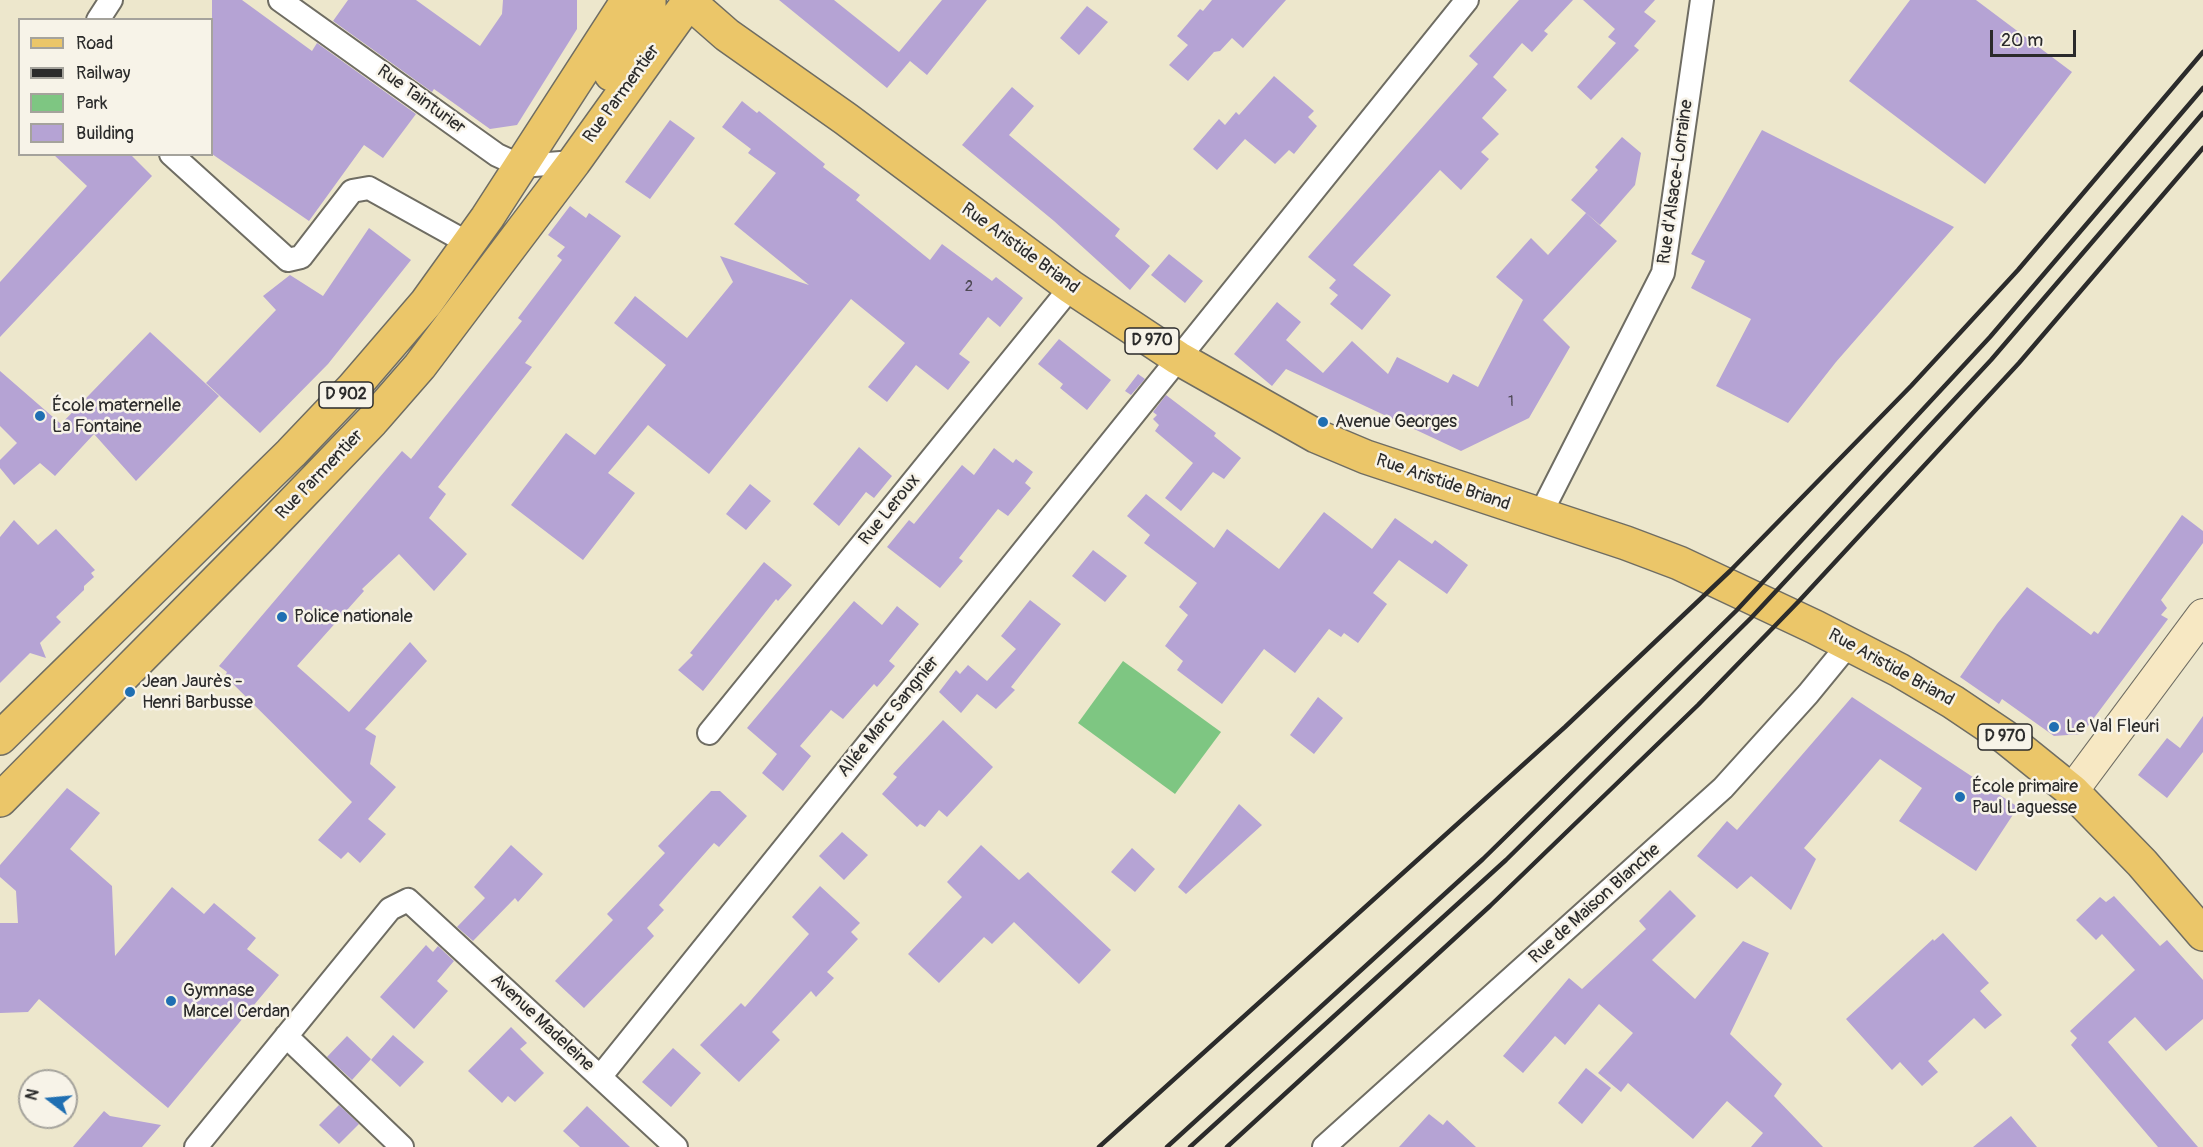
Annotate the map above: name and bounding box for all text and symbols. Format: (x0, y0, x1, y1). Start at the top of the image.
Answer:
legend (18, 18, 213, 156)
scale bar (1993, 18, 2078, 56)
text: 20 m (2001, 29, 2043, 52)
text: Road (76, 32, 113, 55)
street label: Rue Parmentier (579, 41, 665, 147)
street label: Rue Tainturier (373, 61, 469, 139)
text: Railway (76, 62, 131, 85)
text: Park (76, 92, 108, 115)
street label: Rue d'Alsace-Lorraine (1654, 98, 1698, 266)
text: Building (76, 122, 134, 145)
street label: Rue Aristide Briand (957, 199, 1083, 299)
house number: 2 (965, 278, 973, 296)
road number: D 970 (1125, 328, 1179, 354)
road number: D 902 (319, 382, 373, 408)
house number: 1 (1508, 393, 1514, 411)
place label: École maternelle La Fontaine (52, 395, 181, 438)
marker: École maternelle La Fontaine (33, 409, 47, 423)
place label: Avenue Georges (1335, 411, 1457, 433)
marker: Avenue Georges (1316, 415, 1330, 429)
street label: Rue Parmentier (272, 426, 368, 524)
street label: Rue Aristide Briand (1373, 450, 1513, 516)
street label: Rue Leroux (855, 470, 925, 550)
place label: Police nationale (294, 606, 413, 628)
marker: Police nationale (275, 610, 289, 624)
street label: Rue Aristide Briand (1824, 624, 1958, 712)
street label: Allée Marc Sangnier (834, 652, 944, 782)
place label: Jean Jaurès - Henri Barbusse (142, 671, 253, 714)
marker: Jean Jaurès - Henri Barbusse (123, 685, 137, 699)
place label: Le Val Fleuri (2066, 716, 2159, 738)
marker: Le Val Fleuri (2047, 720, 2061, 734)
road number: D 970 (1978, 724, 2032, 750)
place label: École primaire Paul Laguesse (1972, 776, 2078, 818)
marker: École primaire Paul Laguesse (1953, 790, 1967, 804)
street label: Rue de Maison Blanche (1525, 839, 1665, 969)
street label: Avenue Madeleine (486, 970, 598, 1076)
place label: Gymnase Marcel Cerdan (183, 980, 290, 1022)
marker: Gymnase Marcel Cerdan (164, 994, 178, 1008)
north arrow (18, 1069, 78, 1129)
text: N (22, 1087, 44, 1103)

